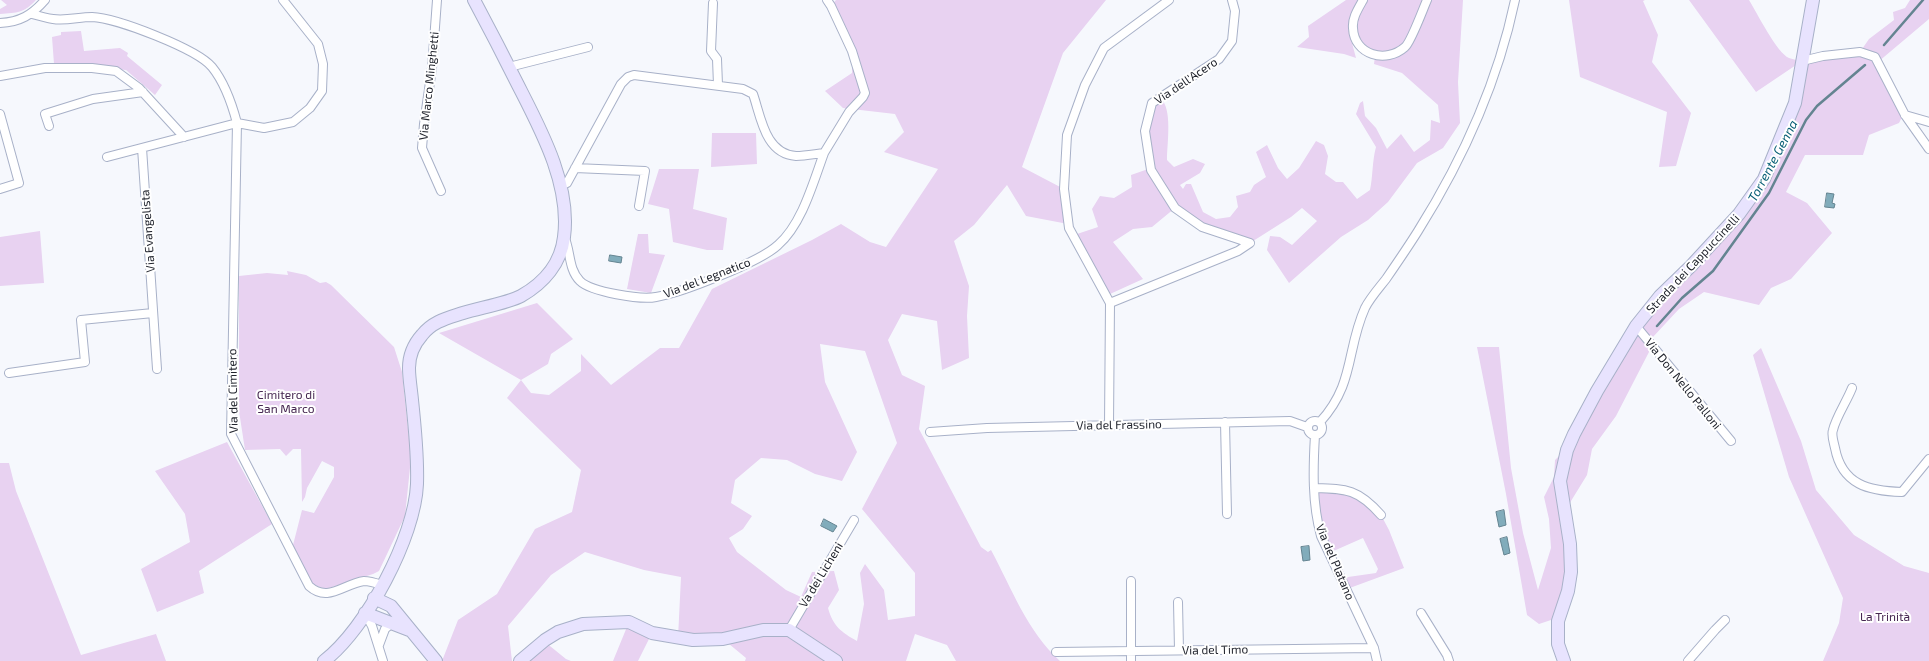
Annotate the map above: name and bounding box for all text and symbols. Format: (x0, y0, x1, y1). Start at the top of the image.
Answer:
street label: Via Marco Minghetti (416, 31, 442, 141)
street label: Via dell'Acero (1152, 55, 1220, 107)
water label: Torrente Genna (1745, 117, 1801, 205)
street label: Via Evangelista (138, 189, 158, 273)
street label: Strada dei Cappuccinelli (1643, 212, 1743, 316)
street label: Via del Legnatico (661, 255, 753, 301)
street label: Via Don Nello Palloni (1642, 336, 1724, 432)
street label: Via del Cimitero (225, 348, 241, 434)
park label: Cimitero di San Marco (257, 388, 315, 416)
street label: Via del Frassino (1076, 417, 1162, 433)
street label: Via del Platano (1312, 522, 1358, 602)
street label: Va dei Licheni (796, 540, 846, 610)
park label: La Trinità (1860, 610, 1910, 624)
street label: Via del Timo (1182, 642, 1248, 658)

